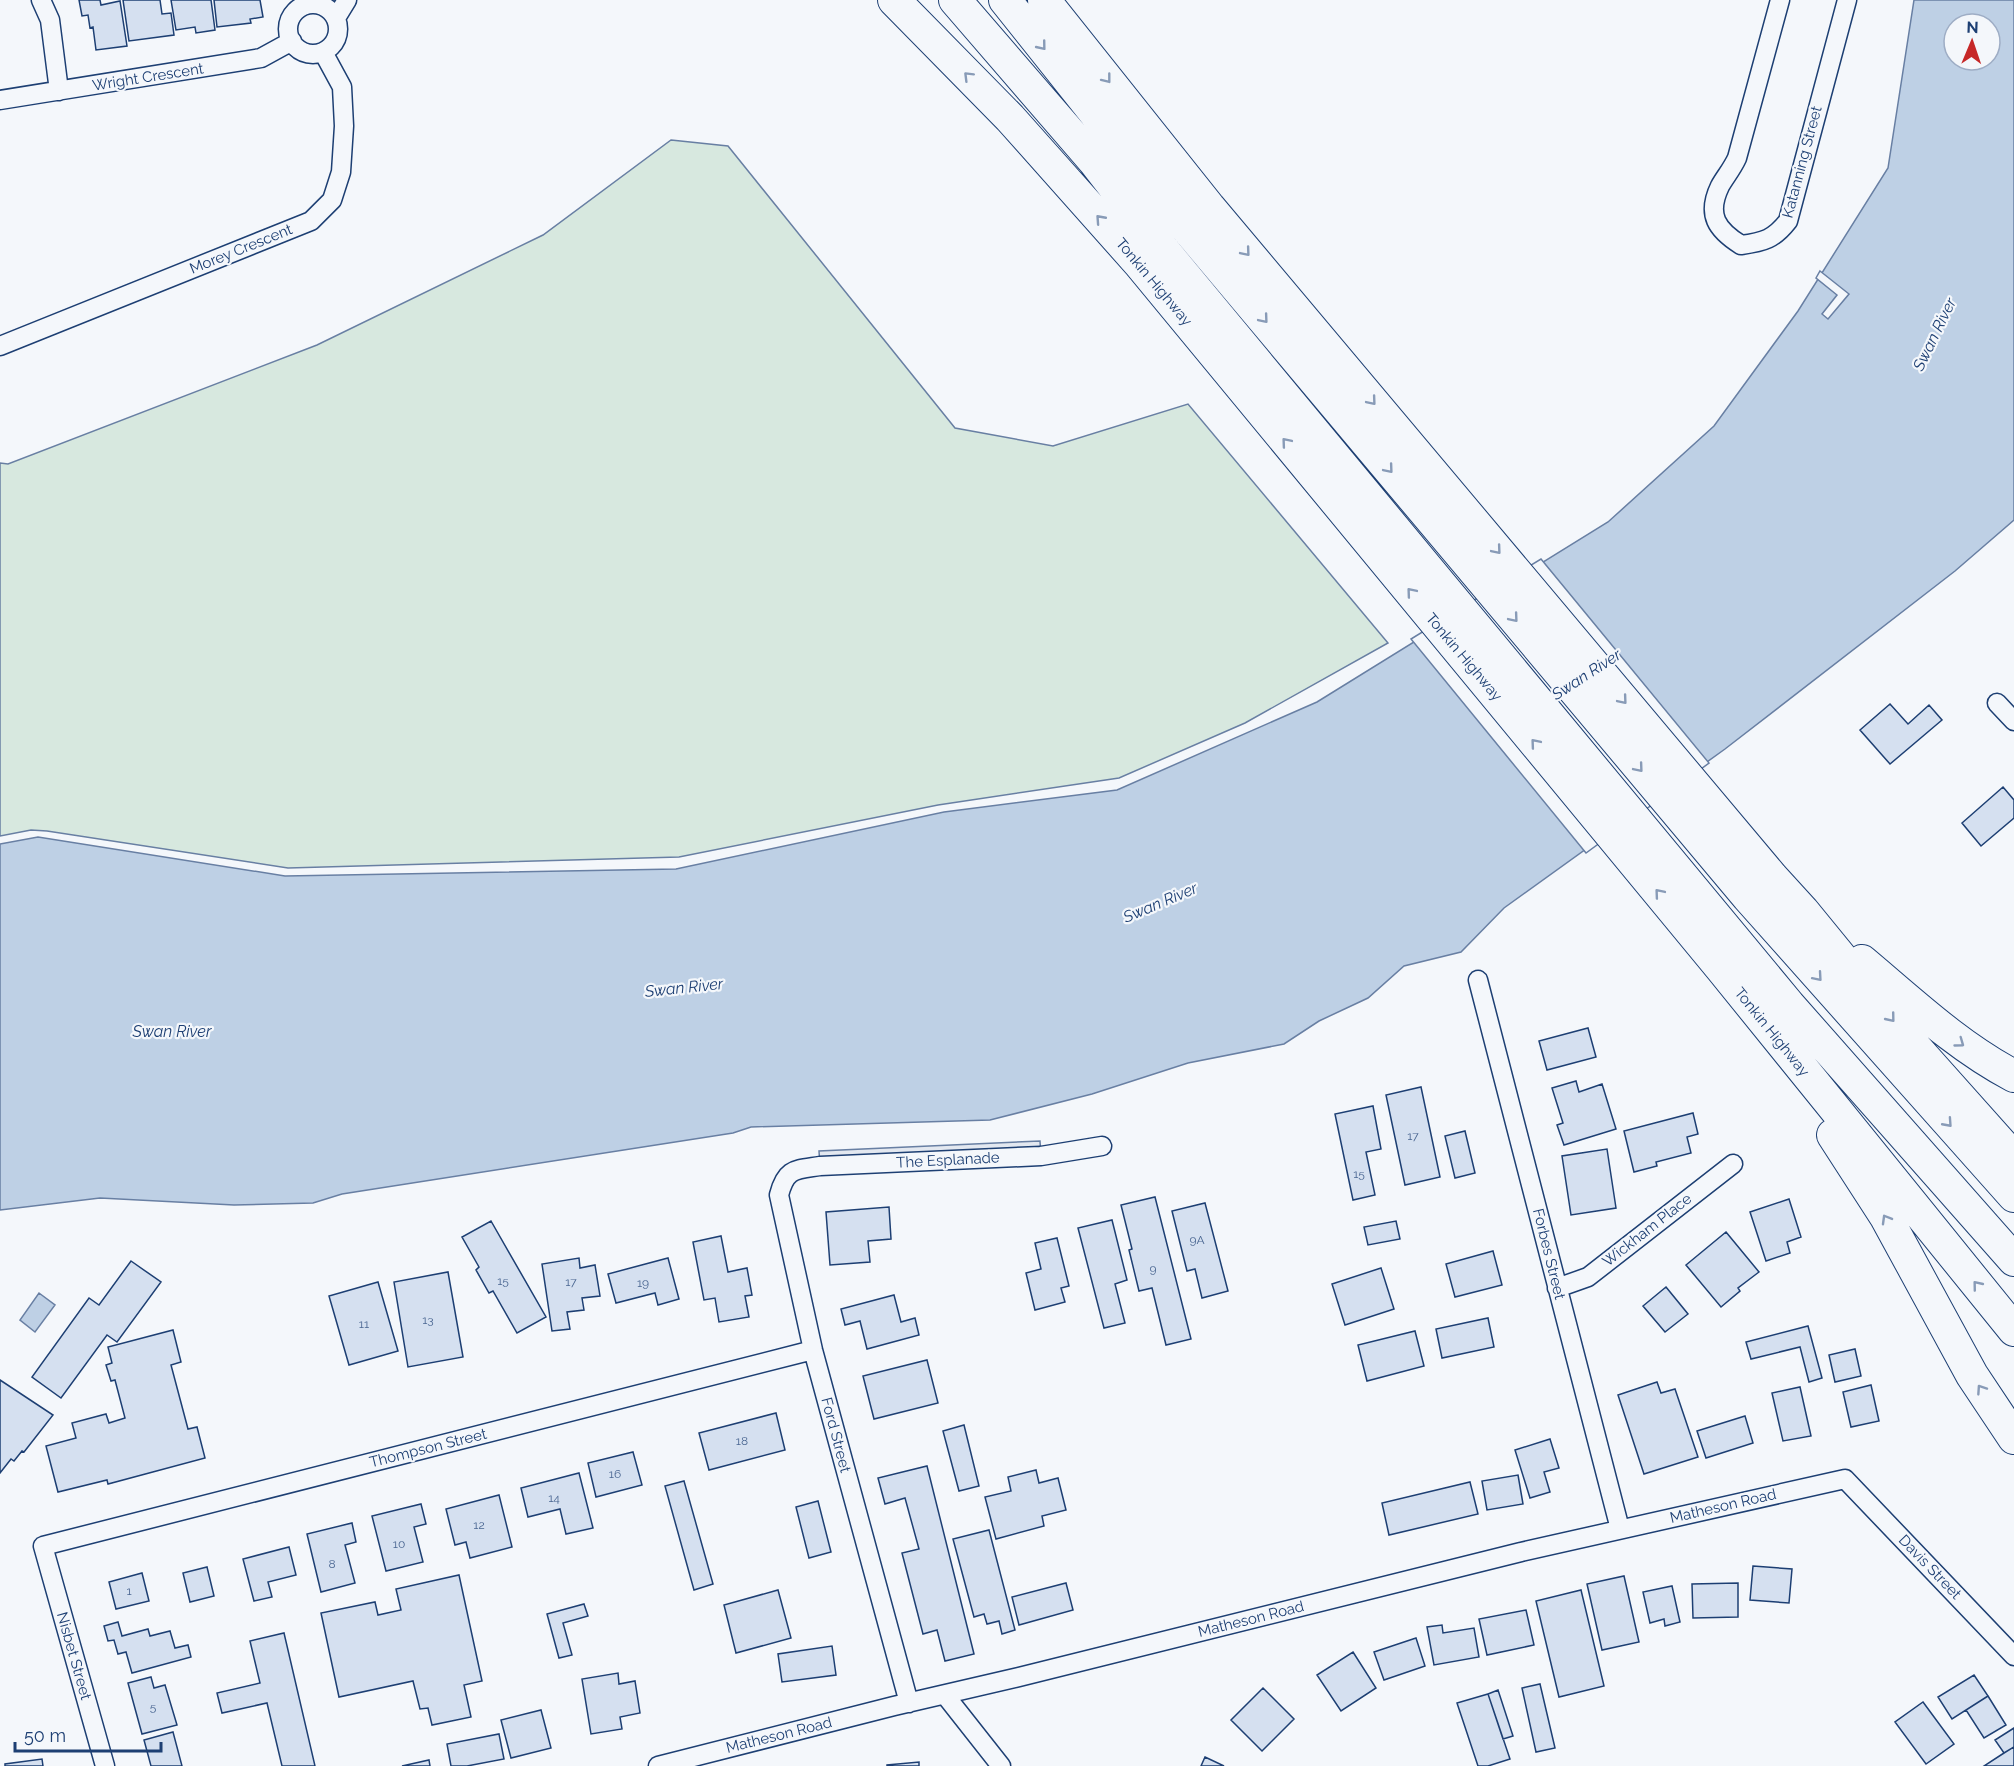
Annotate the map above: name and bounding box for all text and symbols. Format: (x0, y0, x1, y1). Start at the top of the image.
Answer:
north arrow (1942, 12, 2002, 72)
text: N (1966, 18, 1979, 37)
one-way arrow (1034, 39, 1045, 50)
street label: Wright Crescent (91, 59, 205, 95)
one-way arrow (965, 72, 976, 83)
one-way arrow (1099, 72, 1110, 83)
street label: Katanning Street (1778, 104, 1826, 220)
one-way arrow (1096, 216, 1107, 226)
street label: Morey Crescent (187, 220, 295, 278)
street label: Tonkin Highway (1112, 234, 1196, 330)
one-way arrow (1239, 245, 1250, 256)
water label: Swan River (1908, 294, 1960, 375)
one-way arrow (1256, 313, 1267, 324)
one-way arrow (1364, 394, 1375, 405)
one-way arrow (1283, 438, 1294, 449)
one-way arrow (1381, 462, 1392, 473)
one-way arrow (1490, 543, 1501, 554)
one-way arrow (1407, 588, 1418, 599)
street label: Tonkin Highway (1422, 609, 1506, 705)
one-way arrow (1507, 611, 1518, 622)
water label: Swan River (1547, 645, 1625, 704)
one-way arrow (1615, 693, 1626, 704)
one-way arrow (1531, 739, 1542, 750)
one-way arrow (1632, 761, 1643, 772)
water label: Swan River (1119, 878, 1201, 927)
one-way arrow (1655, 889, 1666, 900)
one-way arrow (1811, 971, 1822, 981)
water label: Swan River (643, 974, 725, 1001)
street label: Tonkin Highway (1731, 984, 1813, 1080)
one-way arrow (1883, 1012, 1894, 1023)
water label: Swan River (132, 1022, 212, 1041)
one-way arrow (1954, 1035, 1965, 1046)
one-way arrow (1941, 1116, 1952, 1127)
house number: 17 (1407, 1129, 1419, 1143)
street label: The Esplanade (896, 1148, 1000, 1172)
house number: 15 (1353, 1167, 1365, 1181)
street label: Wickham Place (1599, 1189, 1695, 1270)
street label: Forbes Street (1529, 1207, 1569, 1301)
one-way arrow (1882, 1215, 1894, 1225)
house number: 9A (1189, 1233, 1205, 1247)
house number: 9 (1149, 1262, 1157, 1276)
house number: 15 (497, 1274, 509, 1288)
house number: 17 (565, 1275, 577, 1289)
house number: 19 (637, 1276, 649, 1290)
one-way arrow (1973, 1281, 1984, 1292)
house number: 13 (422, 1313, 434, 1327)
house number: 11 (359, 1317, 369, 1331)
one-way arrow (1977, 1385, 1988, 1396)
street label: Ford Street (817, 1395, 855, 1475)
street label: Thompson Street (368, 1425, 488, 1471)
house number: 18 (736, 1434, 748, 1448)
house number: 16 (609, 1467, 621, 1481)
street label: Matheson Road (1668, 1485, 1778, 1527)
house number: 14 (548, 1491, 560, 1505)
house number: 12 (473, 1518, 485, 1532)
street label: Davis Street (1895, 1531, 1965, 1603)
house number: 10 (393, 1537, 405, 1551)
house number: 8 (328, 1557, 336, 1571)
house number: 1 (126, 1584, 132, 1598)
street label: Matheson Road (1196, 1597, 1306, 1641)
street label: Nisbet Street (53, 1610, 95, 1702)
house number: 5 (150, 1700, 157, 1714)
street label: Matheson Road (724, 1713, 834, 1757)
scale bar (15, 1715, 160, 1753)
text: 50 m (24, 1725, 66, 1746)

